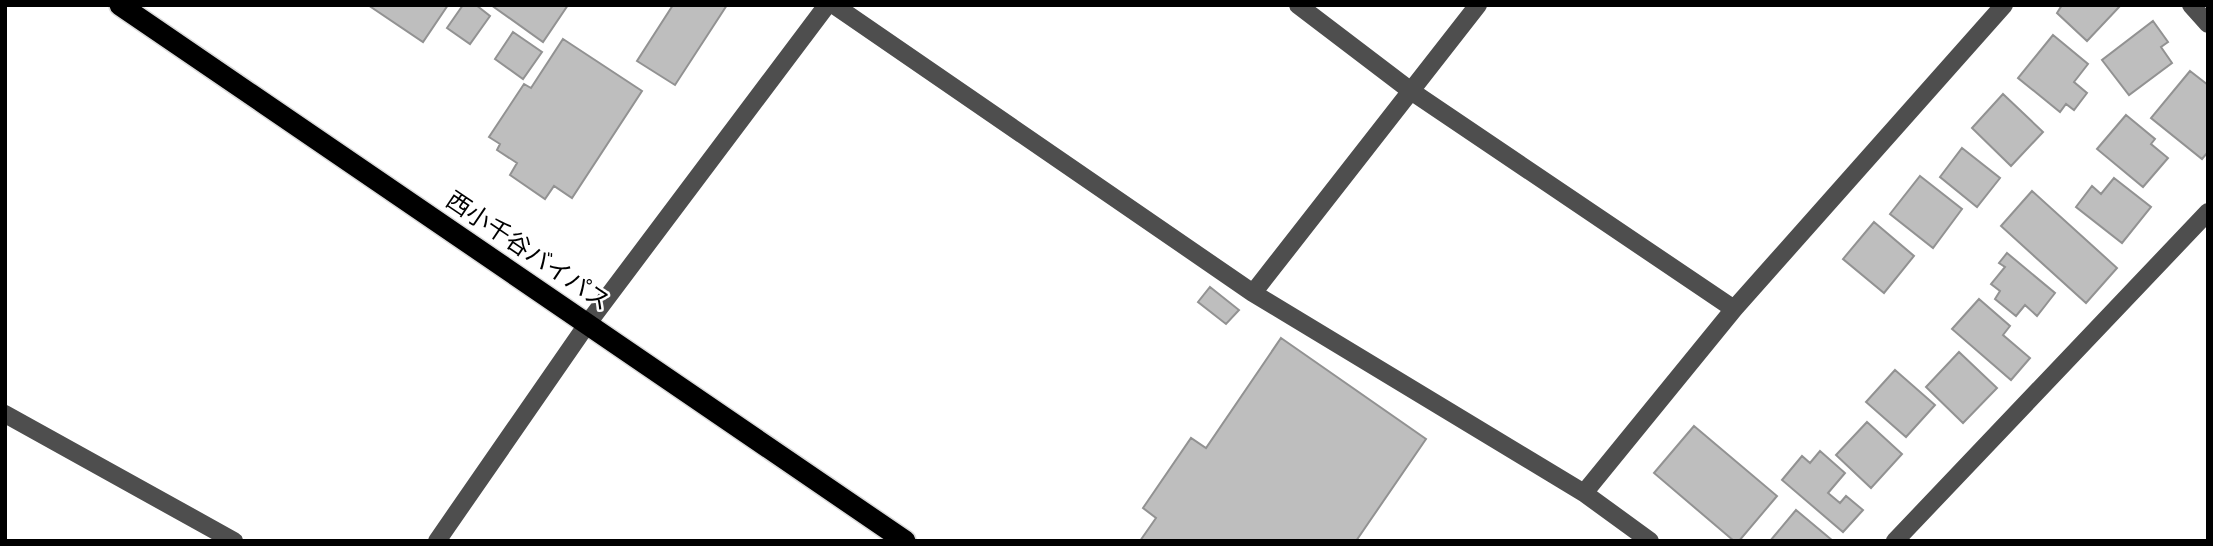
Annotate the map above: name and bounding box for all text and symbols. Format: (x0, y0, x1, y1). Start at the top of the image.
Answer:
street label: 西小千谷バイパス (441, 186, 615, 316)

